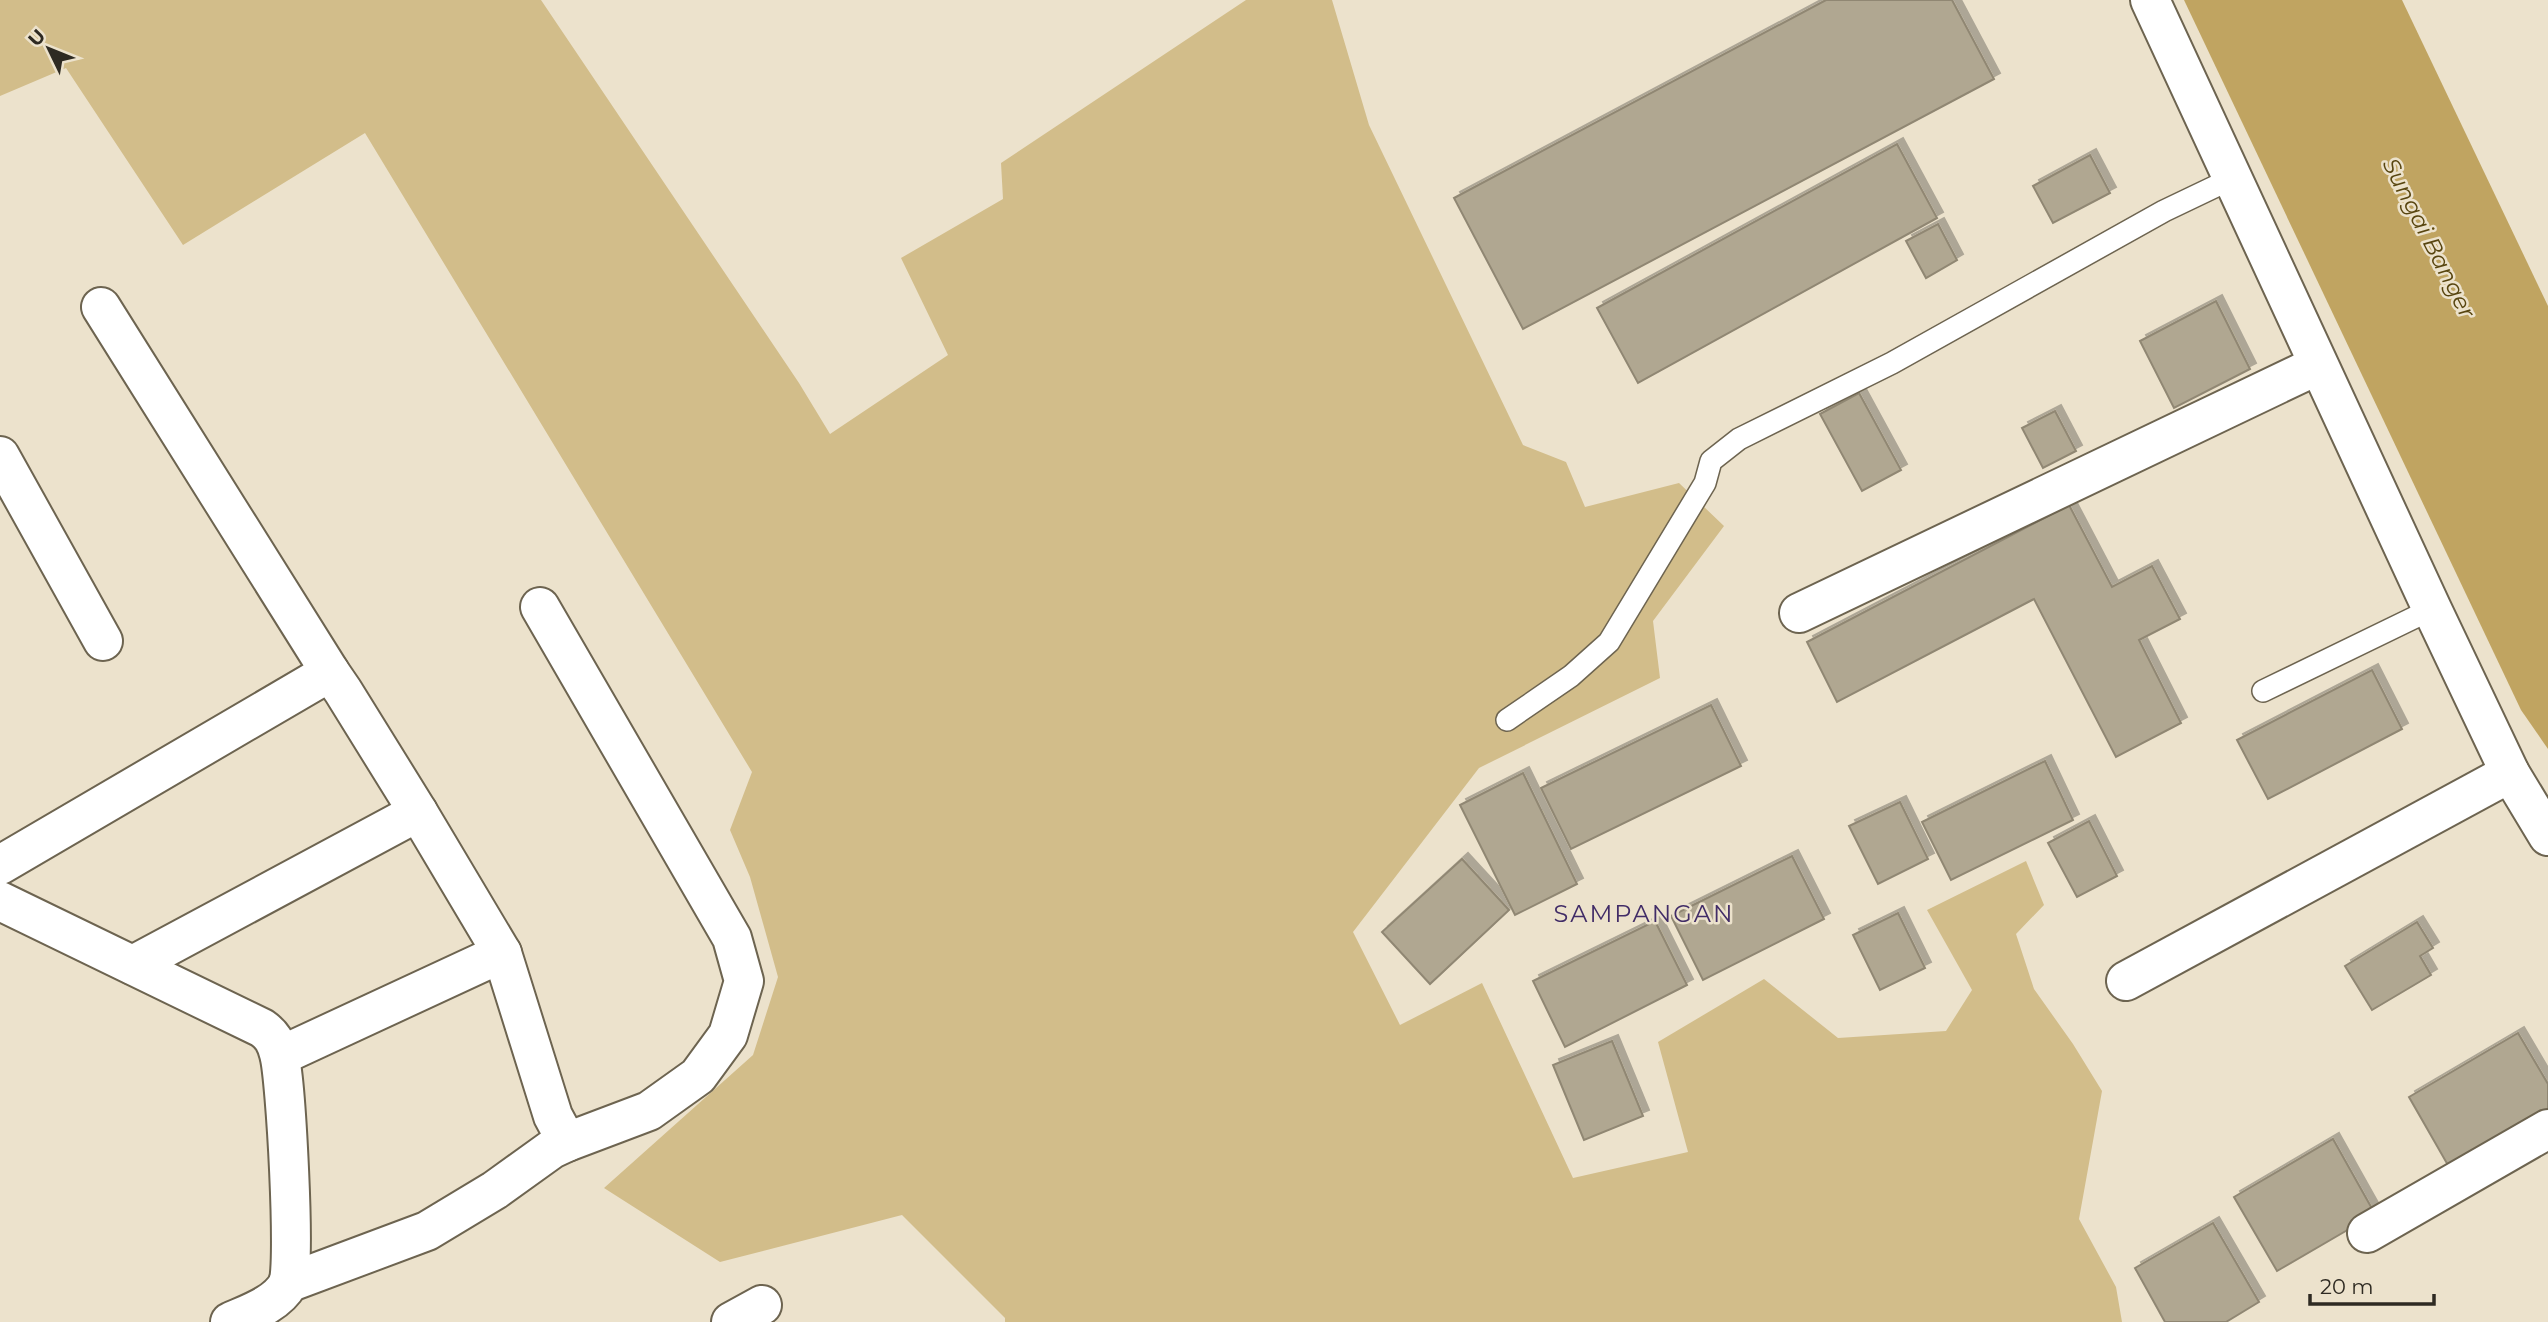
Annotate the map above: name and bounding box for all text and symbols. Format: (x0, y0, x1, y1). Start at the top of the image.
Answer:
north arrow (14, 14, 84, 84)
text: U (23, 24, 50, 51)
water label: Sungai Banger (2377, 153, 2482, 323)
district label: SAMPANGAN (1553, 899, 1735, 928)
scale bar (2310, 1262, 2434, 1306)
text: 20 m (2320, 1274, 2374, 1299)

